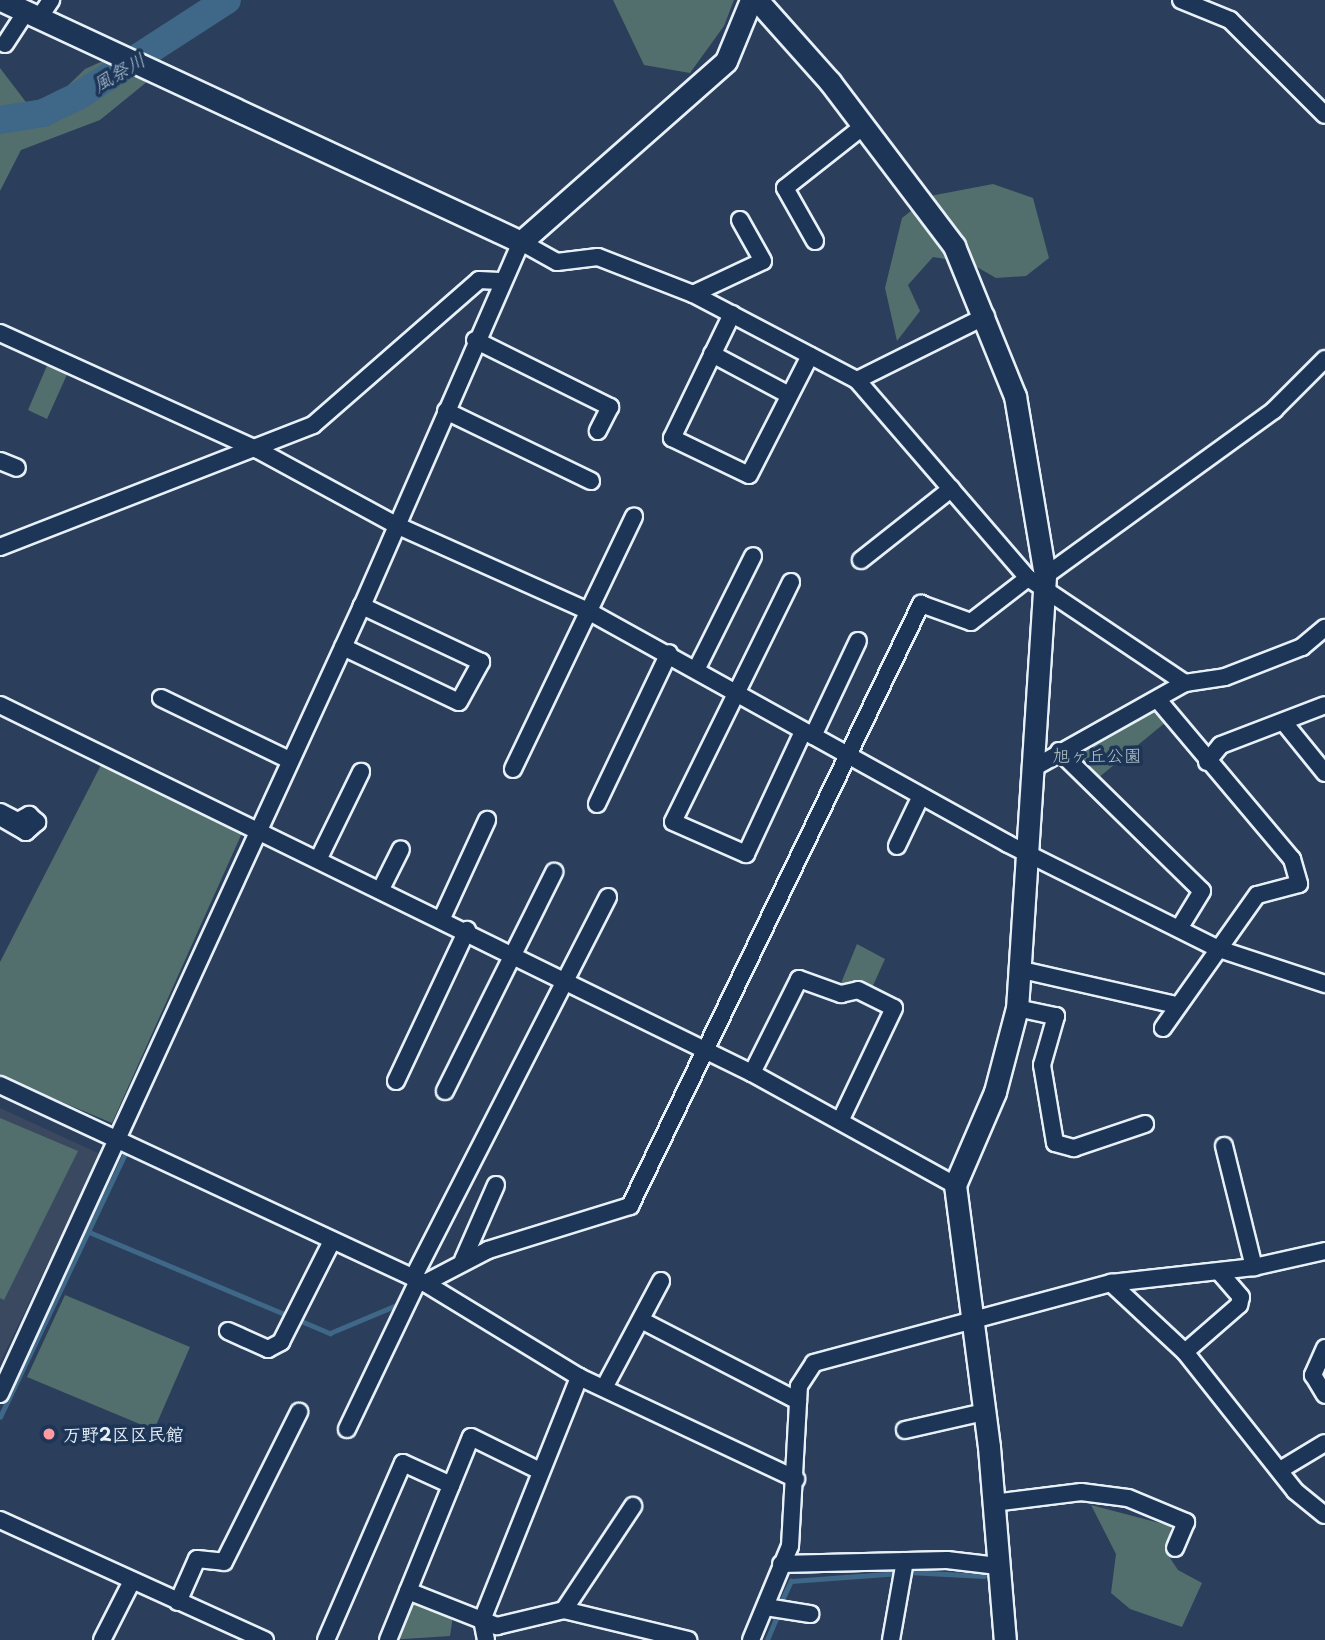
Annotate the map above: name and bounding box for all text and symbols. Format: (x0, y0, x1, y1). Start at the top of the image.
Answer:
water label: 風祭川 (89, 48, 149, 96)
park label: 旭ヶ丘公園 (1052, 744, 1142, 766)
place label: 万野2区区民館 (63, 1423, 184, 1445)
marker: 万野2区区民館 (41, 1426, 57, 1442)

